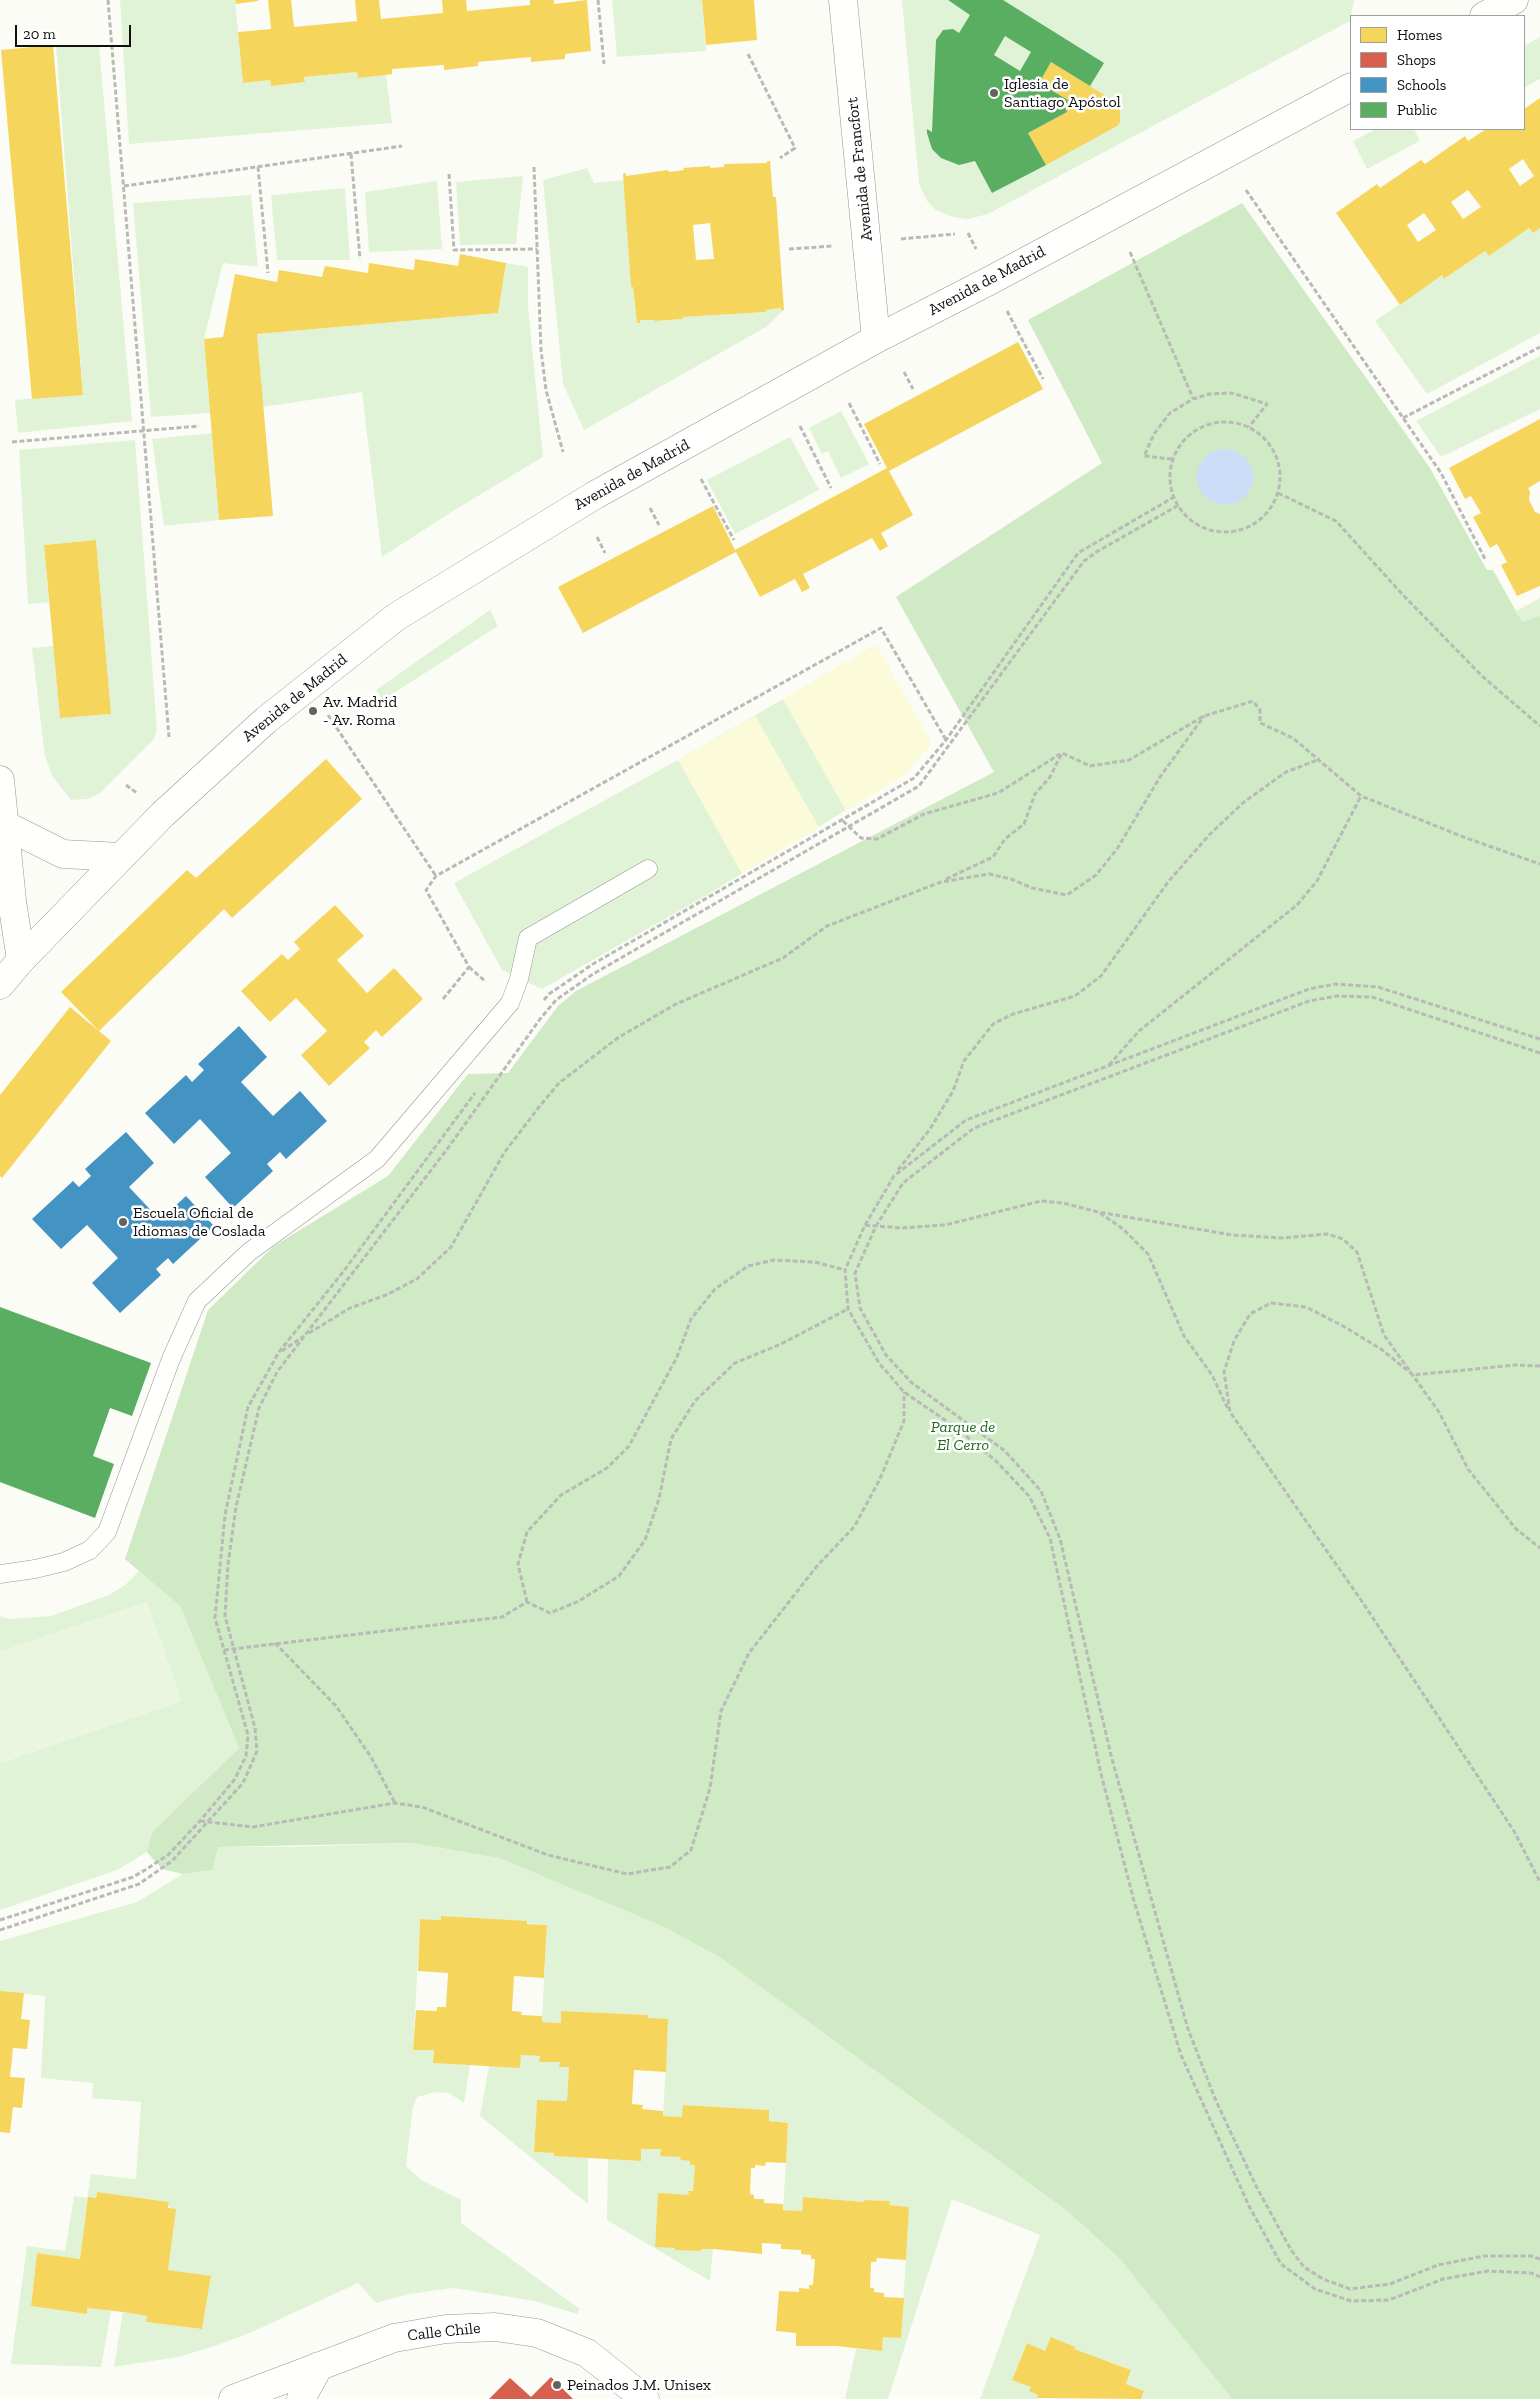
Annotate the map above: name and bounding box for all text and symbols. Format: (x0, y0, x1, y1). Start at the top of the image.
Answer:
scale bar (18, 15, 134, 47)
legend (1350, 15, 1525, 130)
text: 20 m (23, 25, 56, 43)
text: Homes (1397, 26, 1442, 44)
text: Shops (1397, 51, 1436, 69)
place label: Iglesia de Santiago Apóstol (1004, 74, 1121, 112)
text: Schools (1397, 76, 1446, 94)
marker: Iglesia de Santiago Apóstol (988, 87, 1000, 99)
street label: Avenida de Francfort (843, 96, 877, 242)
text: Public (1397, 101, 1437, 119)
street label: Avenida de Madrid (925, 242, 1049, 320)
street label: Avenida de Madrid (571, 435, 693, 515)
street label: Avenida de Madrid (239, 650, 351, 746)
place label: Av. Madrid - Av. Roma (323, 692, 397, 730)
marker: Av. Madrid - Av. Roma (307, 705, 319, 717)
place label: Escuela Oficial de Idiomas de Coslada (133, 1203, 265, 1241)
marker: Escuela Oficial de Idiomas de Coslada (117, 1216, 129, 1228)
park label: Parque de El Cerro (931, 1417, 995, 1455)
street label: Calle Chile (407, 2319, 481, 2345)
place label: Peinados J.M. Unisex (567, 2375, 711, 2395)
marker: Peinados J.M. Unisex (551, 2379, 563, 2391)

